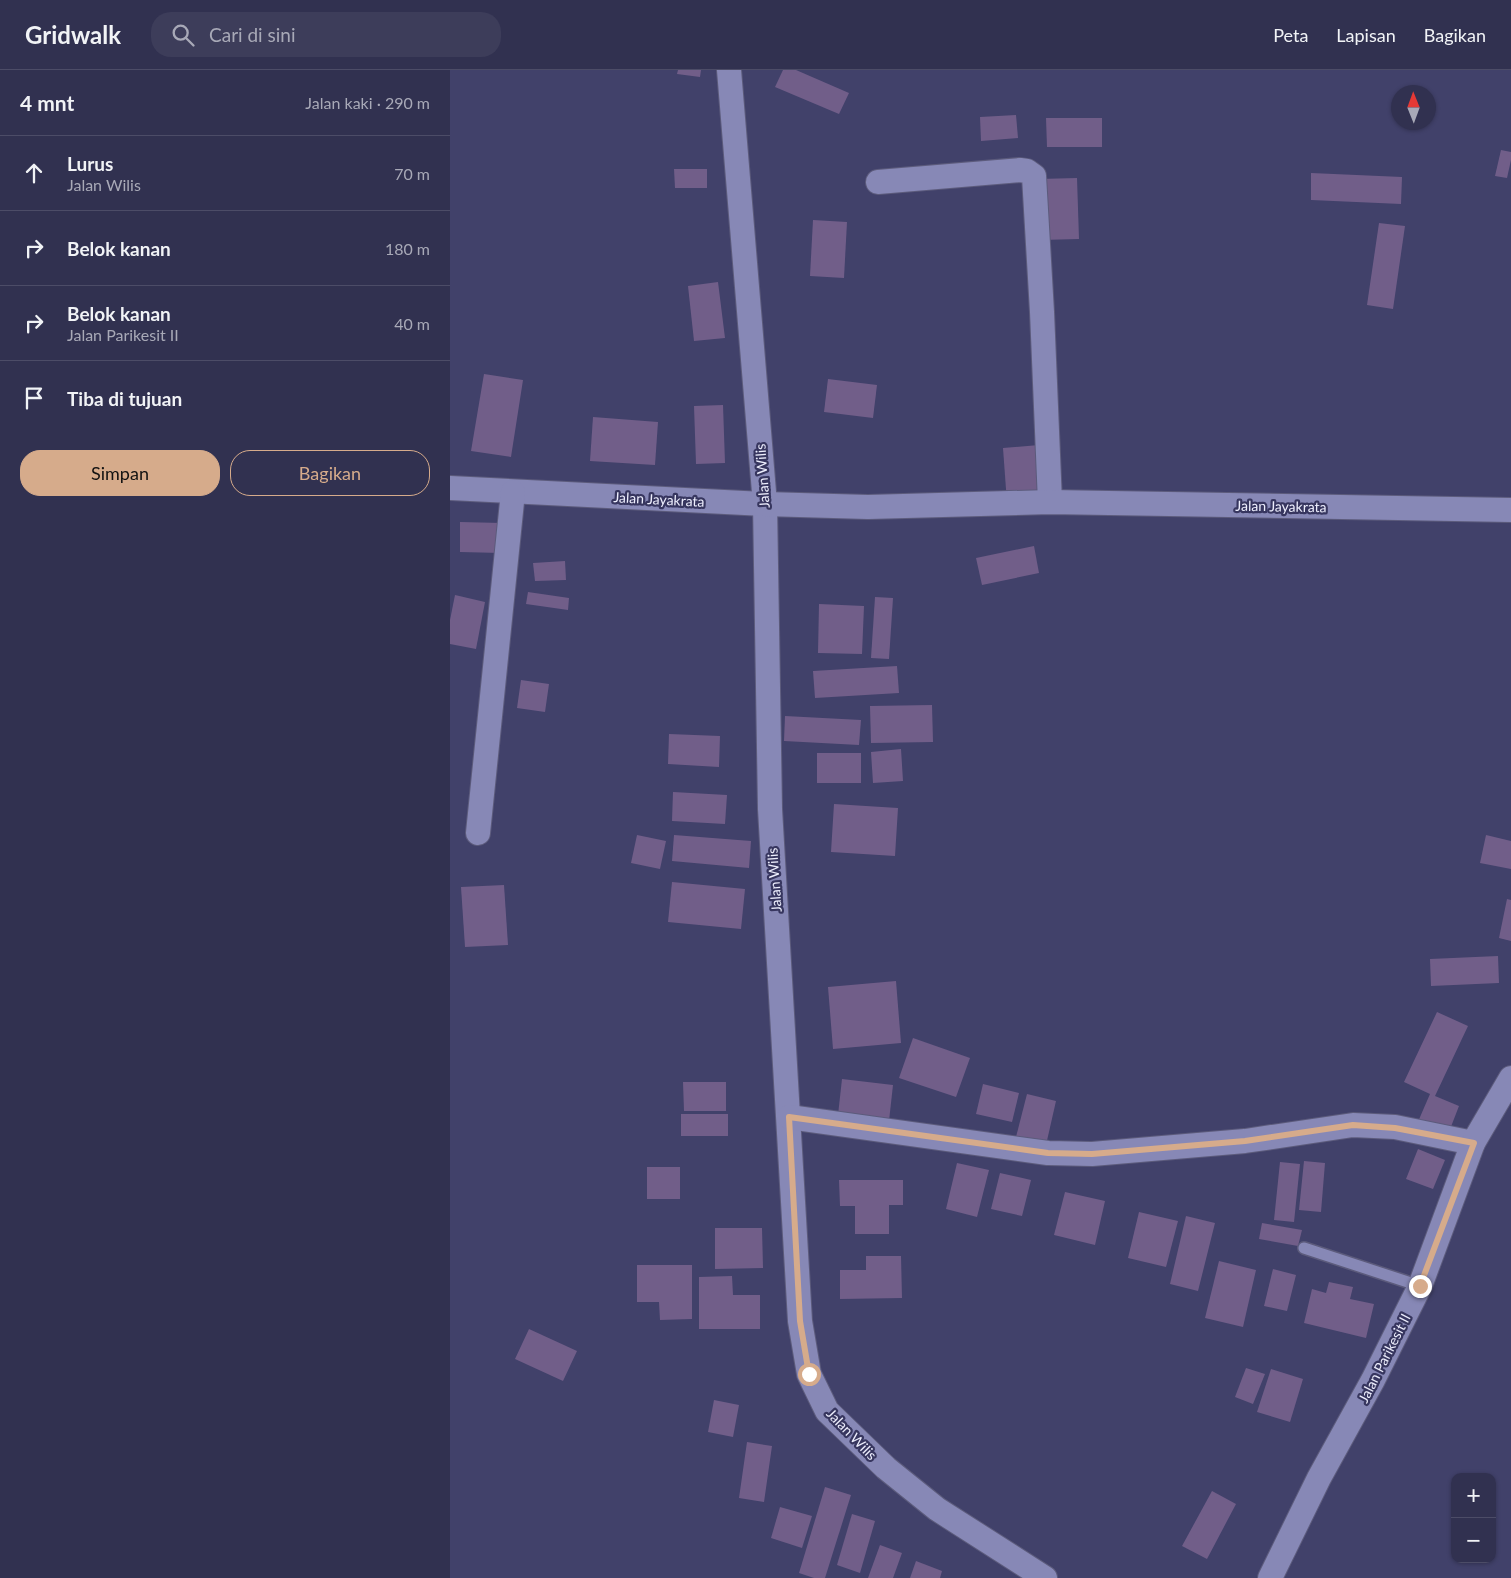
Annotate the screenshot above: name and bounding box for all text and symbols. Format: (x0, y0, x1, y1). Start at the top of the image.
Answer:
search box (151, 12, 501, 57)
text: Gridwalk (25, 20, 121, 49)
icon: search (169, 21, 197, 49)
text: Cari di sini (209, 23, 296, 46)
text: Peta (1273, 24, 1308, 46)
text: Lapisan (1336, 24, 1396, 46)
text: Bagikan (1424, 24, 1486, 46)
north arrow (1391, 85, 1436, 130)
text: 4 mnt (20, 90, 74, 115)
text: Jalan kaki · 290 m (305, 93, 430, 112)
text: Lurus (67, 152, 113, 175)
icon: ahead (20, 159, 48, 187)
text: 70 m (394, 164, 430, 183)
text: Jalan Wilis (67, 175, 141, 194)
icon: right (20, 234, 48, 262)
text: Belok kanan (67, 237, 171, 260)
text: 180 m (385, 239, 430, 258)
text: Belok kanan (67, 302, 171, 325)
icon: right (20, 309, 48, 337)
text: 40 m (394, 314, 430, 333)
text: Jalan Parikesit II (67, 325, 179, 344)
icon: arrive (20, 384, 48, 412)
text: Tiba di tujuan (67, 387, 182, 410)
street label: Jalan Wilis (751, 443, 773, 509)
button: Simpan (20, 450, 220, 496)
button: Bagikan (230, 450, 430, 496)
street label: Jalan Jayakrata (613, 488, 705, 510)
street label: Jalan Jayakrata (1235, 497, 1327, 515)
street label: Jalan Wilis (763, 847, 785, 913)
route end (1409, 1275, 1432, 1298)
street label: Jalan Parikesit II (1354, 1311, 1414, 1405)
route start (798, 1363, 821, 1386)
street label: Jalan Wilis (823, 1405, 881, 1463)
map controls (1451, 1473, 1496, 1563)
button: + (1451, 1473, 1496, 1518)
button: − (1451, 1518, 1496, 1563)

